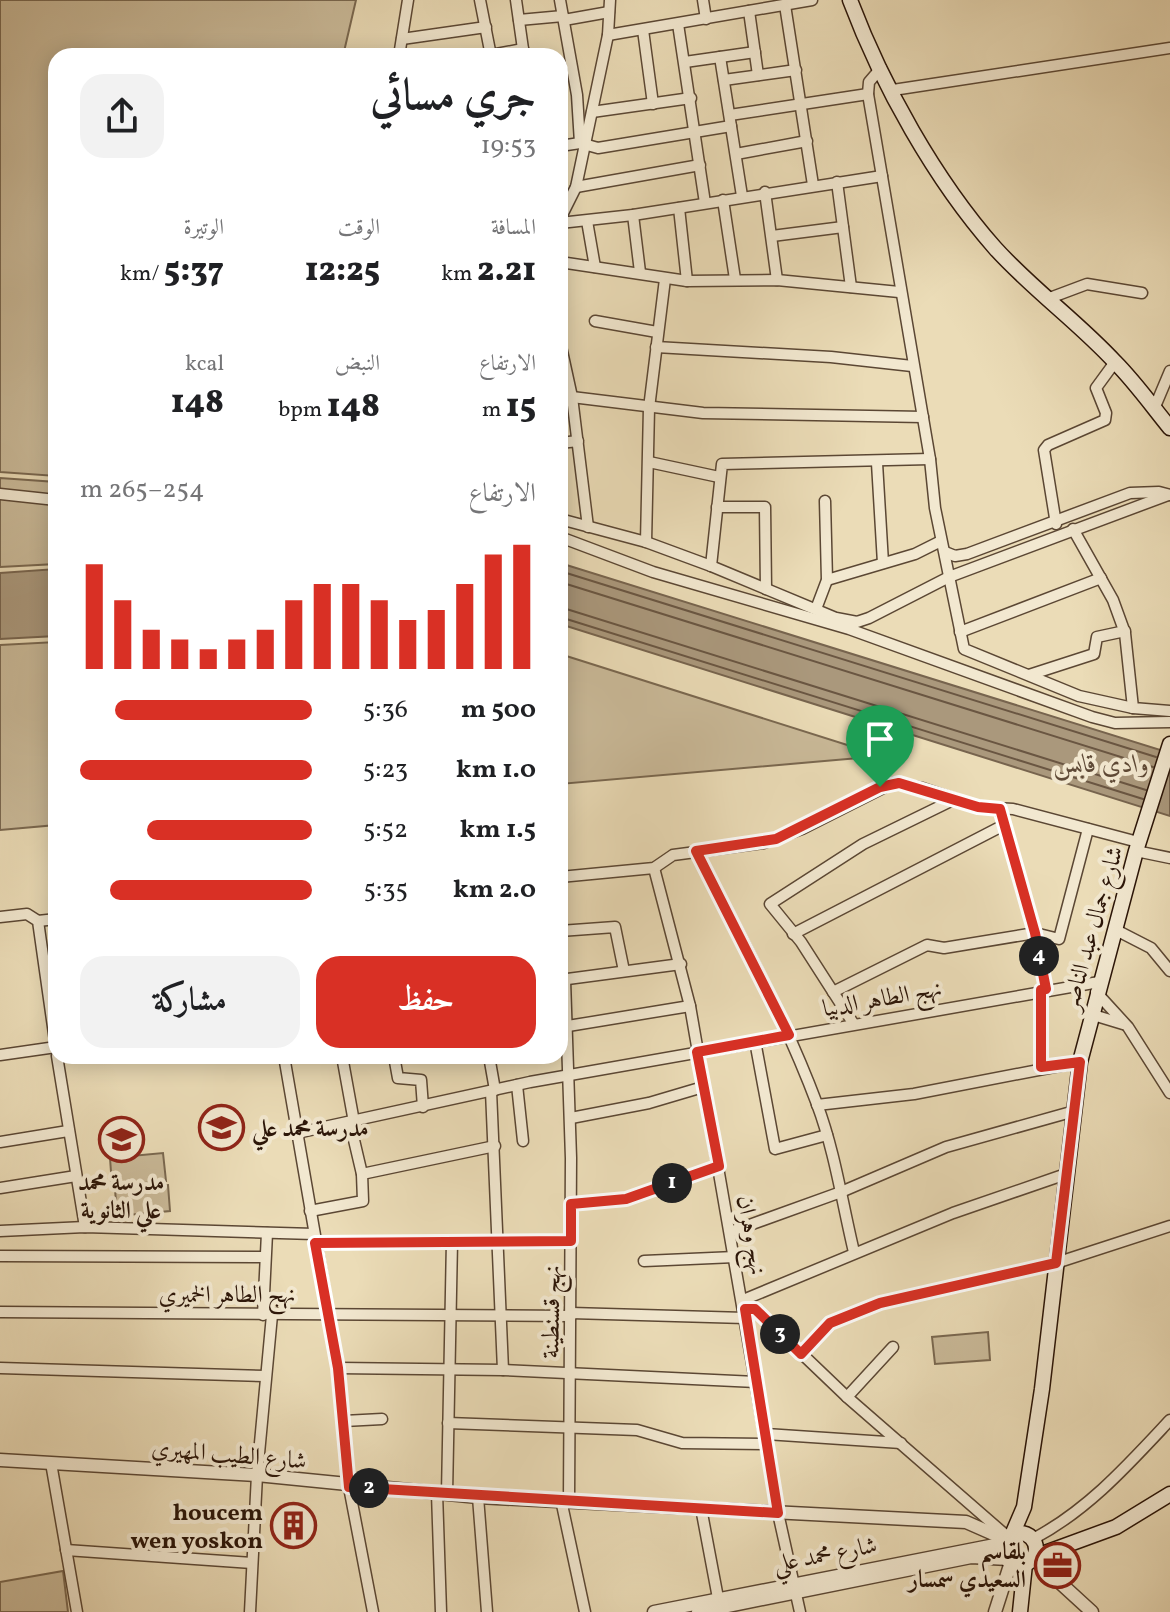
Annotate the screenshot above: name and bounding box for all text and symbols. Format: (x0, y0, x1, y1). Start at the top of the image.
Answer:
text: جري مسائي (370, 67, 536, 128)
button: share (80, 74, 164, 158)
text: 19:53 (480, 128, 536, 164)
text: الوتيرة (183, 213, 224, 244)
text: الوقت (338, 213, 380, 244)
text: المسافة (491, 213, 536, 244)
text: 5:37 (164, 248, 224, 295)
text: 12:25 (305, 248, 380, 295)
text: 2.21 (477, 248, 536, 295)
text: /km (120, 259, 164, 290)
text: km (441, 259, 477, 290)
text: kcal (185, 349, 224, 380)
text: النبض (335, 349, 380, 380)
text: الارتفاع (479, 349, 536, 380)
text: 148 (171, 380, 224, 427)
text: 148 (327, 384, 380, 431)
text: 15 (506, 384, 536, 431)
text: bpm (278, 395, 327, 426)
text: m (482, 395, 506, 426)
text: 254–265 m (80, 472, 205, 508)
text: الارتفاع (469, 476, 536, 512)
text: 5:36 (363, 692, 408, 728)
text: 500 m (461, 692, 536, 728)
pin (846, 705, 914, 787)
icon: arrive (858, 717, 902, 761)
water label: وادي قابس (1053, 747, 1149, 784)
text: 5:23 (363, 752, 408, 788)
text: 1.0 km (456, 752, 536, 788)
text: 5:52 (363, 812, 408, 848)
text: 1.5 km (460, 812, 536, 848)
street label: شارع جمال عبد الناصر (1053, 843, 1135, 1018)
text: 5:35 (364, 872, 408, 908)
text: 2.0 km (453, 872, 536, 908)
pin: 4 (1019, 936, 1059, 976)
text: 4 (1032, 940, 1046, 971)
button: مشاركة (80, 956, 300, 1048)
button: حفظ (316, 956, 536, 1048)
street label: نهج الطاهر الدبيا (820, 973, 945, 1029)
school or university icon: مدرسة محمد علي (197, 1104, 245, 1152)
place label: مدرسة محمد علي (251, 1113, 369, 1151)
school or university icon: مدرسة محمد علي الثانوية (97, 1116, 145, 1164)
pin: 1 (652, 1163, 692, 1203)
place label: مدرسة محمد علي الثانوية (78, 1167, 164, 1233)
text: 1 (668, 1167, 676, 1198)
street label: نهج وهران (724, 1193, 774, 1278)
street label: نهج قسنطينة (535, 1265, 573, 1359)
street label: نهج الطاهر الخميري (158, 1279, 296, 1315)
pin: 3 (760, 1314, 800, 1354)
text: 3 (774, 1318, 786, 1349)
street label: شارع الطيب المهيري (150, 1432, 308, 1481)
pin: 2 (349, 1468, 389, 1508)
text: 2 (363, 1472, 375, 1503)
place label: houcem wen yoskon (130, 1497, 263, 1559)
building icon: houcem wen yoskon (270, 1502, 318, 1550)
street label: شارع محمد علي (770, 1529, 881, 1587)
place label: بلقاسم السعيدي سمسار (905, 1536, 1026, 1598)
office icon: بلقاسم السعيدي سمسار (1033, 1541, 1081, 1589)

